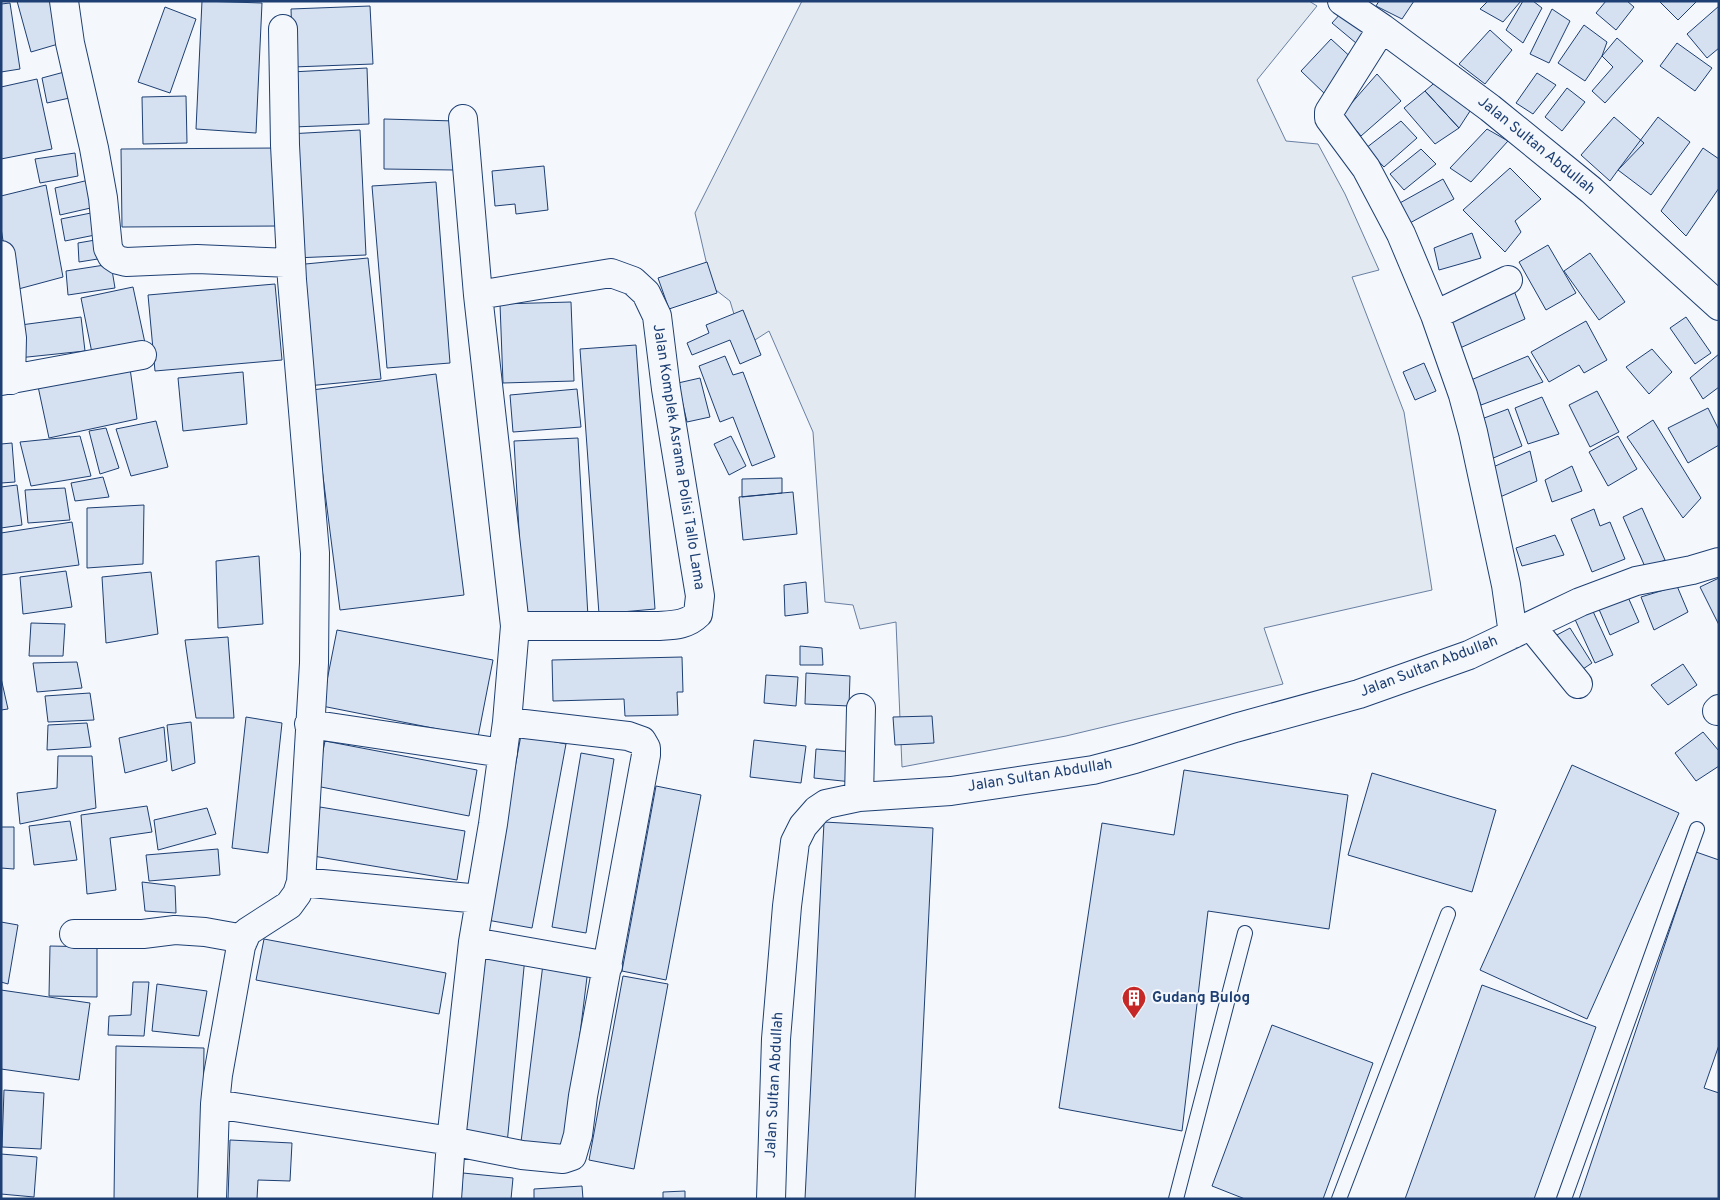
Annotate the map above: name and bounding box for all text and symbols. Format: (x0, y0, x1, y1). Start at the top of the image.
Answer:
street label: Jalan Sultan Abdullah (1473, 93, 1599, 199)
street label: Jalan Komplek Asrama Polisi Tallo Lama (648, 323, 708, 591)
street label: Jalan Sultan Abdullah (1357, 632, 1501, 702)
street label: Jalan Sultan Abdullah (966, 755, 1114, 797)
building icon: Gudang Bulog (1121, 985, 1147, 1019)
place label: Gudang Bulog (1152, 989, 1250, 1008)
street label: Jalan Sultan Abdullah (762, 1011, 788, 1159)

